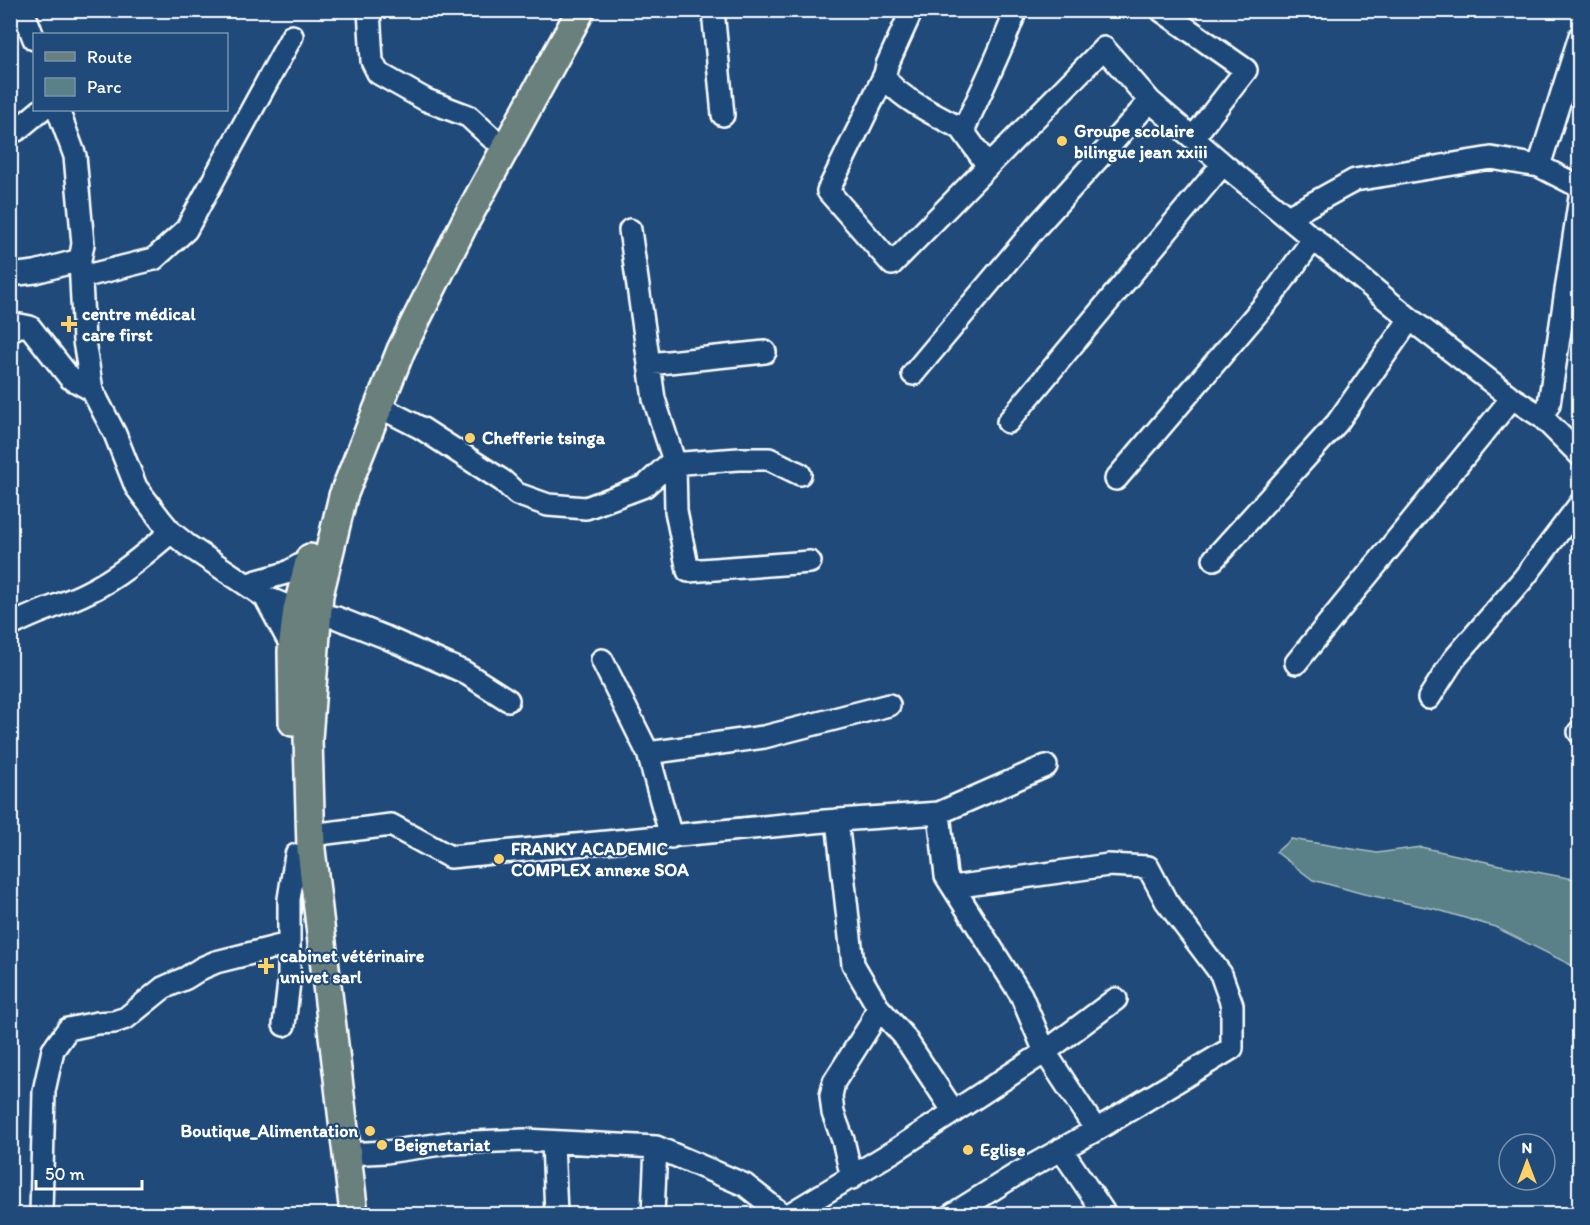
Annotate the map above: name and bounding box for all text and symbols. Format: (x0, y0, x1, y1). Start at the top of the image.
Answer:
legend (33, 33, 228, 111)
text: Route (87, 46, 132, 68)
text: Parc (87, 76, 121, 98)
place label: Groupe scolaire bilingue jean xxiii (1074, 120, 1208, 163)
marker: Groupe scolaire bilingue jean xxiii (1055, 134, 1069, 148)
place label: centre médical care first (82, 303, 196, 346)
marker: centre médical care first (60, 315, 78, 333)
place label: Chefferie tsinga (482, 427, 606, 449)
marker: Chefferie tsinga (463, 431, 477, 445)
place label: FRANKY ACADEMIC COMPLEX annexe SOA (511, 838, 689, 881)
marker: FRANKY ACADEMIC COMPLEX annexe SOA (492, 852, 506, 866)
place label: cabinet vétérinaire univet sarl (279, 945, 425, 988)
marker: cabinet vétérinaire univet sarl (257, 957, 275, 975)
place label: Boutique_Alimentation (181, 1120, 358, 1142)
marker: Boutique_Alimentation (363, 1124, 377, 1138)
north arrow (1497, 1132, 1557, 1192)
place label: Beignetariat (394, 1134, 491, 1156)
marker: Beignetariat (375, 1138, 389, 1152)
text: N (1522, 1138, 1532, 1157)
place label: Eglise (980, 1139, 1026, 1161)
marker: Eglise (961, 1143, 975, 1157)
scale bar (36, 1153, 142, 1191)
text: 50 m (45, 1163, 85, 1185)

